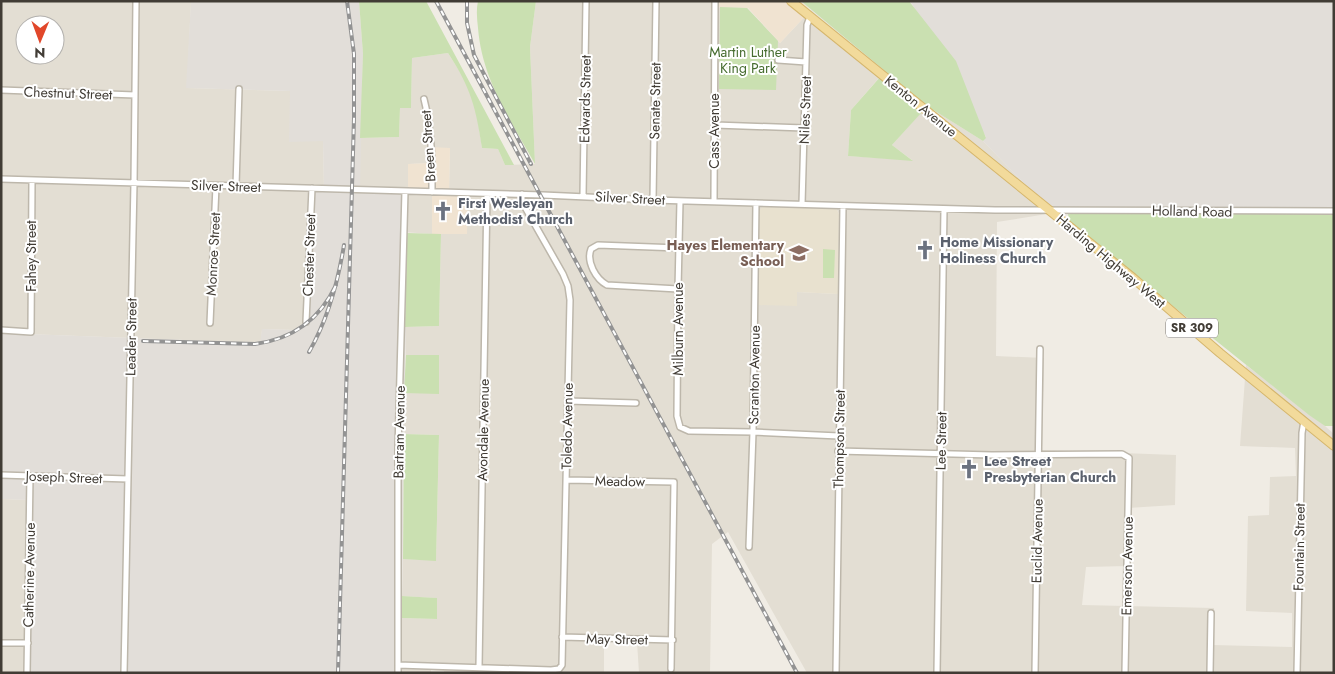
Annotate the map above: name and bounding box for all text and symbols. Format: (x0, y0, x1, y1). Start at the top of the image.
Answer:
north arrow (15, 15, 65, 65)
park label: Martin Luther King Park (709, 42, 787, 78)
text: N (34, 43, 46, 63)
street label: Edwards Street (574, 54, 596, 143)
street label: Senate Street (644, 62, 666, 140)
street label: Kenton Avenue (880, 70, 962, 142)
street label: Niles Street (794, 75, 816, 144)
street label: Chestnut Street (23, 81, 113, 105)
street label: Cass Avenue (704, 93, 724, 169)
street label: Breen Street (415, 109, 440, 183)
street label: Silver Street (191, 175, 262, 197)
street label: Silver Street (594, 186, 666, 210)
place label: First Wesleyan Methodist Church (458, 193, 573, 229)
church icon: First Wesleyan Methodist Church (432, 200, 454, 222)
street label: Holland Road (1152, 200, 1232, 222)
street label: Harding Highway West (1052, 209, 1170, 313)
street label: Monroe Street (201, 211, 225, 296)
street label: Chester Street (298, 213, 320, 297)
street label: Fahey Street (21, 220, 41, 292)
place label: Home Missionary Holiness Church (940, 232, 1054, 268)
place label: Hayes Elementary School (667, 235, 785, 271)
church icon: Home Missionary Holiness Church (914, 239, 936, 261)
school or university icon: Hayes Elementary School (788, 242, 810, 264)
street label: Milburn Avenue (668, 282, 688, 376)
street label: Leader Street (120, 297, 142, 376)
road number: SR 309 (1166, 318, 1218, 338)
street label: Scranton Avenue (743, 325, 765, 425)
street label: Avondale Avenue (472, 379, 494, 481)
street label: Toledo Avenue (556, 383, 578, 469)
street label: Bartram Avenue (388, 385, 410, 479)
street label: Thompson Street (828, 389, 850, 488)
street label: Lee Street (930, 411, 952, 470)
place label: Lee Street Presbyterian Church (984, 451, 1116, 487)
church icon: Lee Street Presbyterian Church (958, 458, 980, 480)
street label: Joseph Street (23, 466, 103, 488)
street label: Meadow (595, 471, 646, 491)
street label: Euclid Avenue (1026, 499, 1048, 583)
street label: Fountain Street (1288, 502, 1310, 591)
street label: Emerson Avenue (1116, 516, 1138, 616)
street label: Catherine Avenue (18, 522, 40, 628)
street label: May Street (586, 628, 649, 650)

